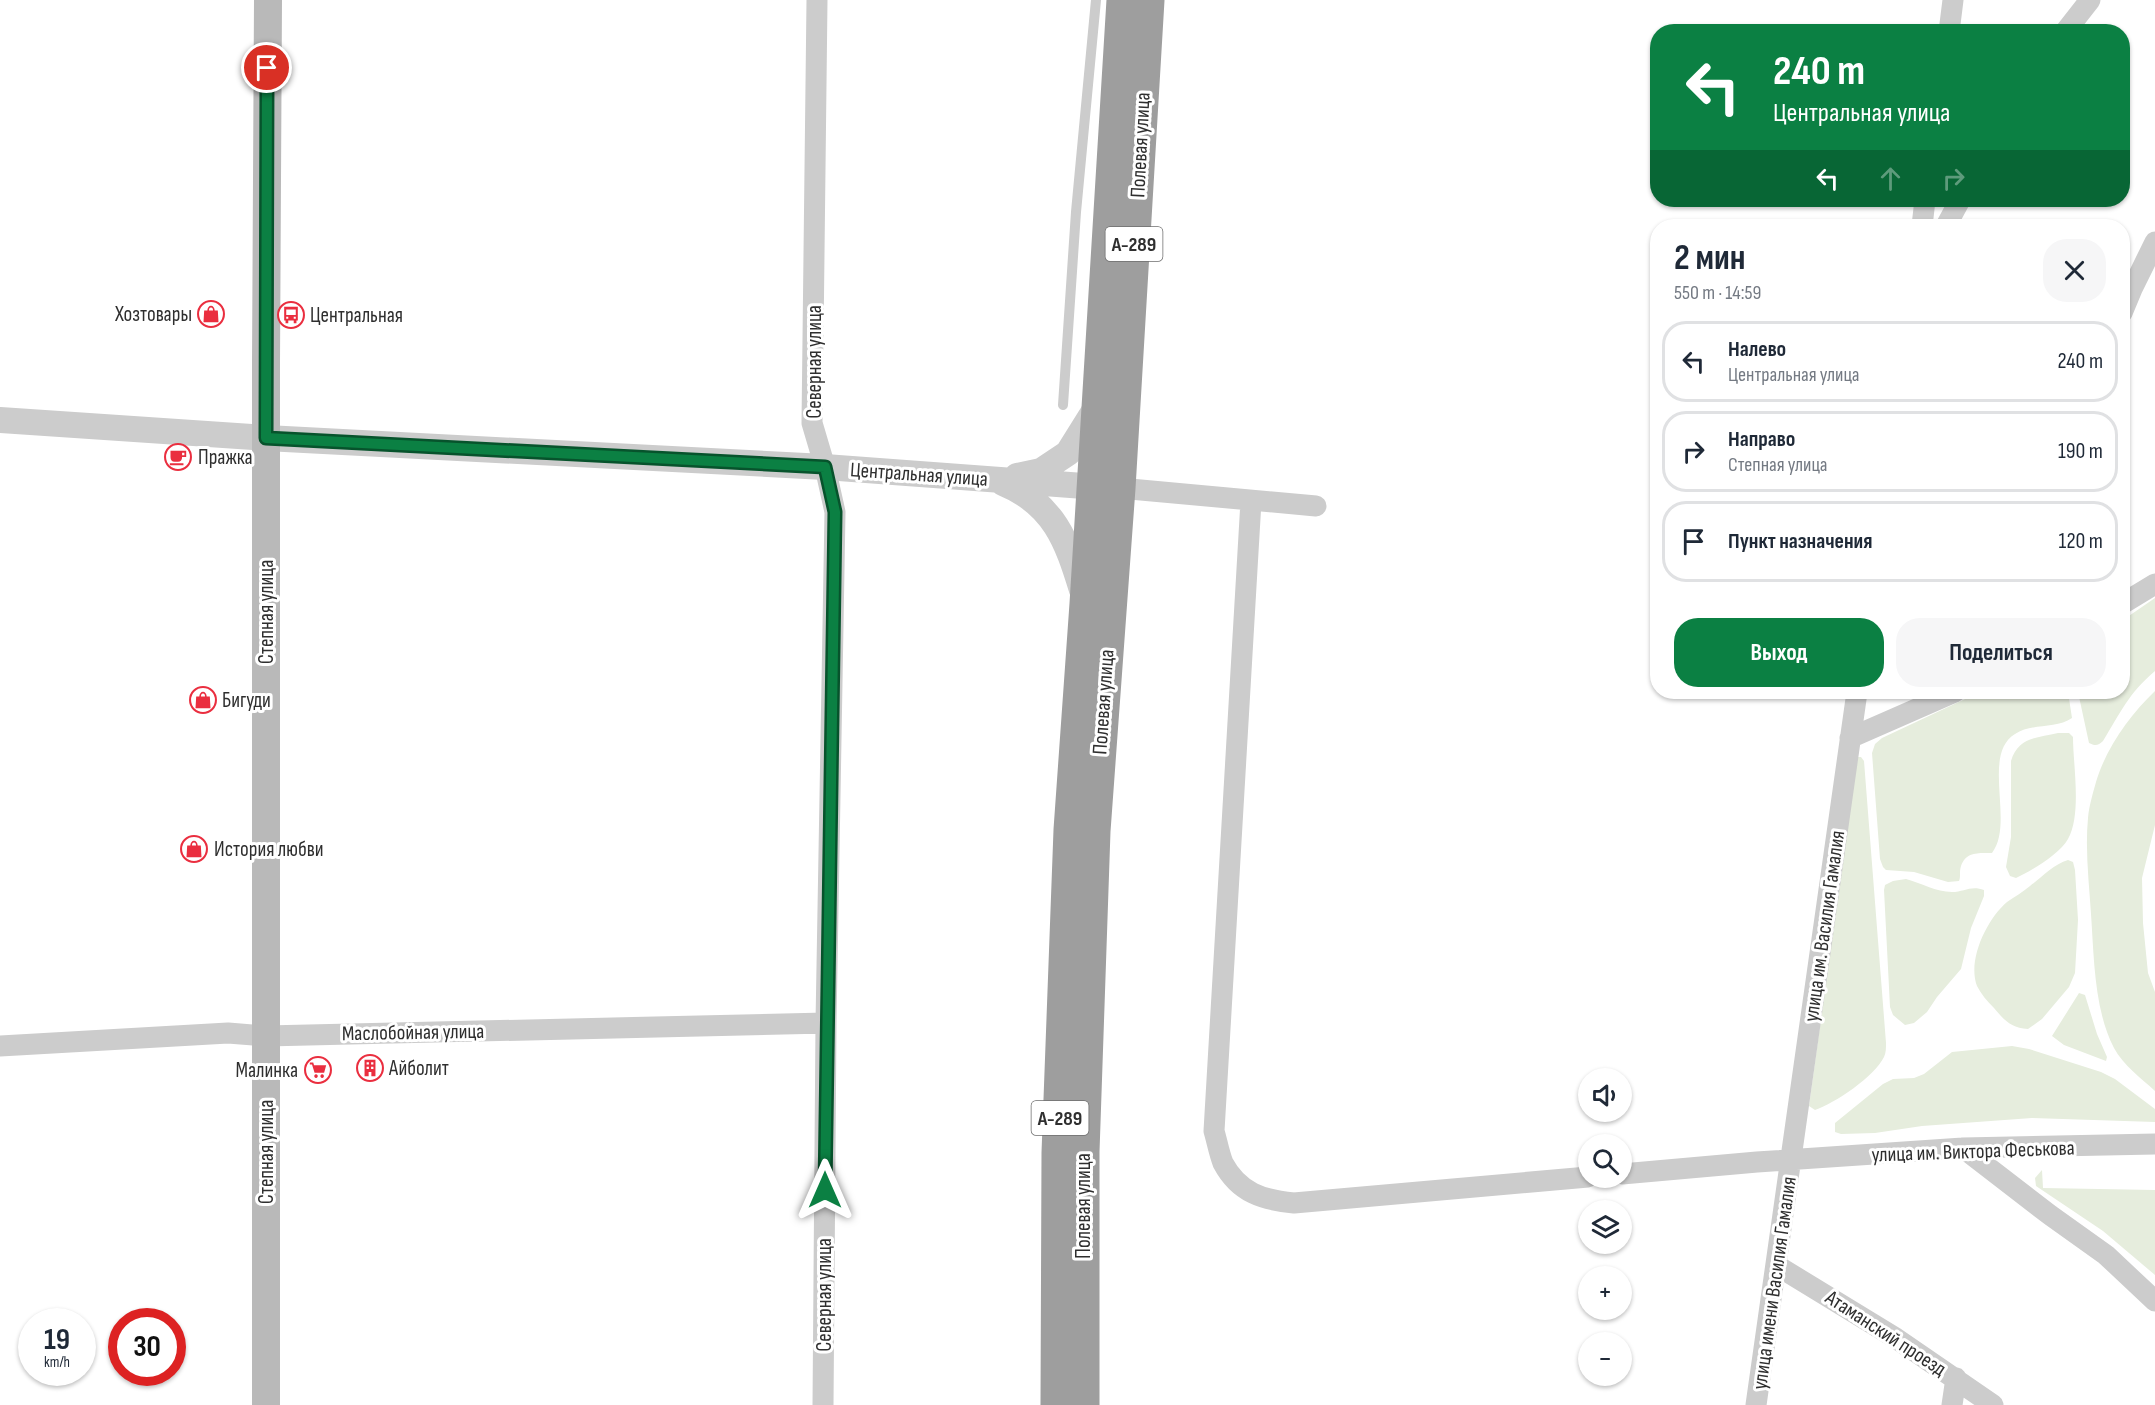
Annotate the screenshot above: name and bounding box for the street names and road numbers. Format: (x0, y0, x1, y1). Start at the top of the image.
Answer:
street label: Полевая улица (1125, 92, 1156, 198)
road number: А-289 (1106, 227, 1162, 261)
street label: Северная улица (802, 305, 827, 419)
street label: Центральная улица (849, 457, 989, 492)
street label: Степная улица (254, 560, 279, 664)
street label: Полевая улица (1087, 649, 1120, 756)
street label: улица им. Василия Гамалия (1799, 829, 1850, 1023)
street label: Маслобойная улица (342, 1019, 484, 1046)
street label: Степная улица (254, 1100, 279, 1204)
road number: А-289 (1032, 1101, 1088, 1135)
street label: улица им. Виктора Феськова (1871, 1135, 2075, 1168)
street label: Полевая улица (1071, 1153, 1096, 1259)
street label: улица имени Василия Гамалия (1747, 1175, 1802, 1391)
street label: Северная улица (812, 1238, 837, 1352)
street label: Атаманский проезд (1820, 1285, 1951, 1382)

